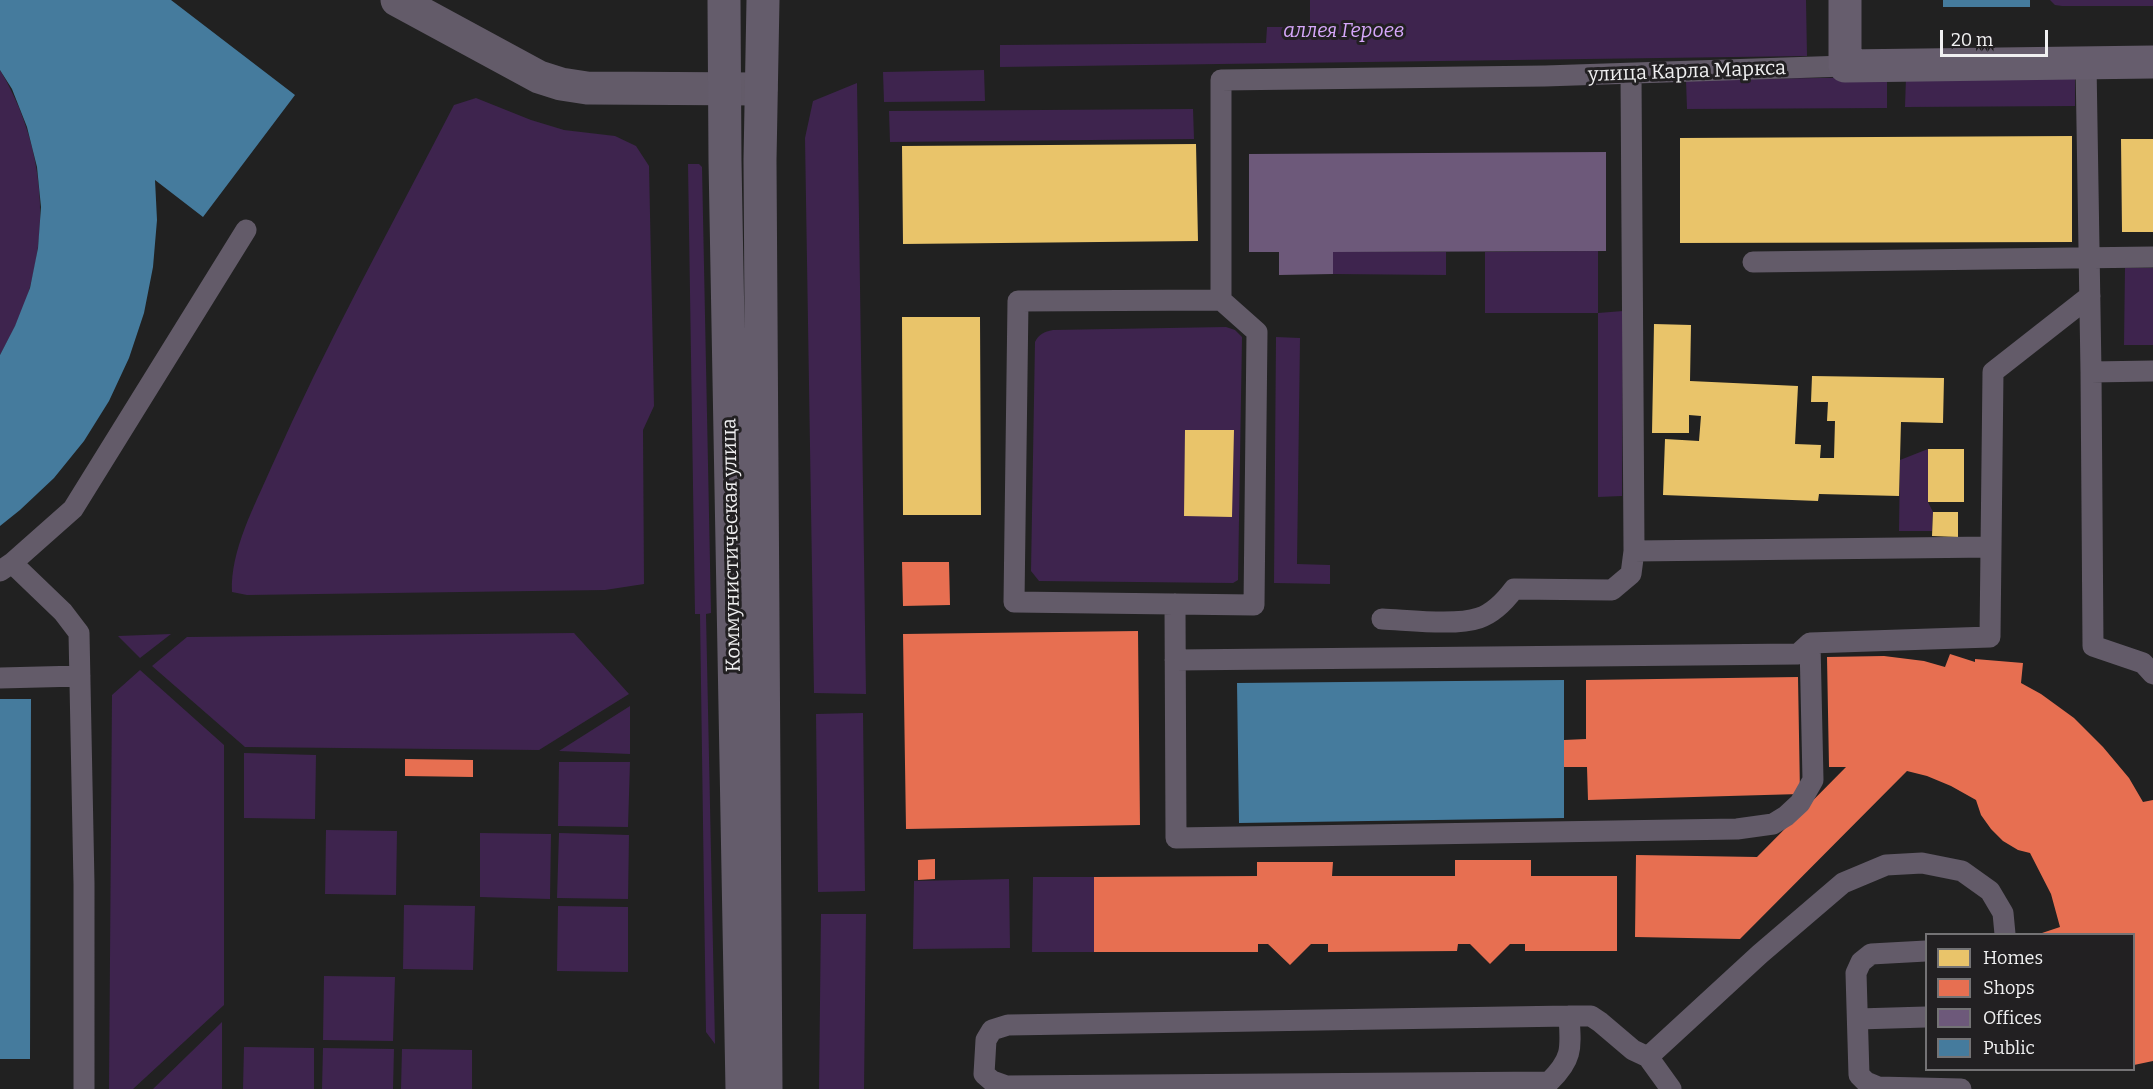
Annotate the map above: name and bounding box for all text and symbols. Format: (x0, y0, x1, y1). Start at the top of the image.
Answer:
scale bar (1943, 18, 2051, 56)
park label: аллея Героев (1283, 19, 1405, 43)
text: 20 m (1951, 29, 1993, 51)
street label: улица Карла Маркса (1588, 57, 1786, 87)
street label: Коммунистическая улица (718, 418, 746, 672)
legend (1925, 933, 2135, 1071)
text: Homes (1983, 947, 2043, 969)
text: Shops (1983, 977, 2035, 999)
text: Offices (1983, 1007, 2042, 1029)
text: Public (1983, 1037, 2035, 1059)

